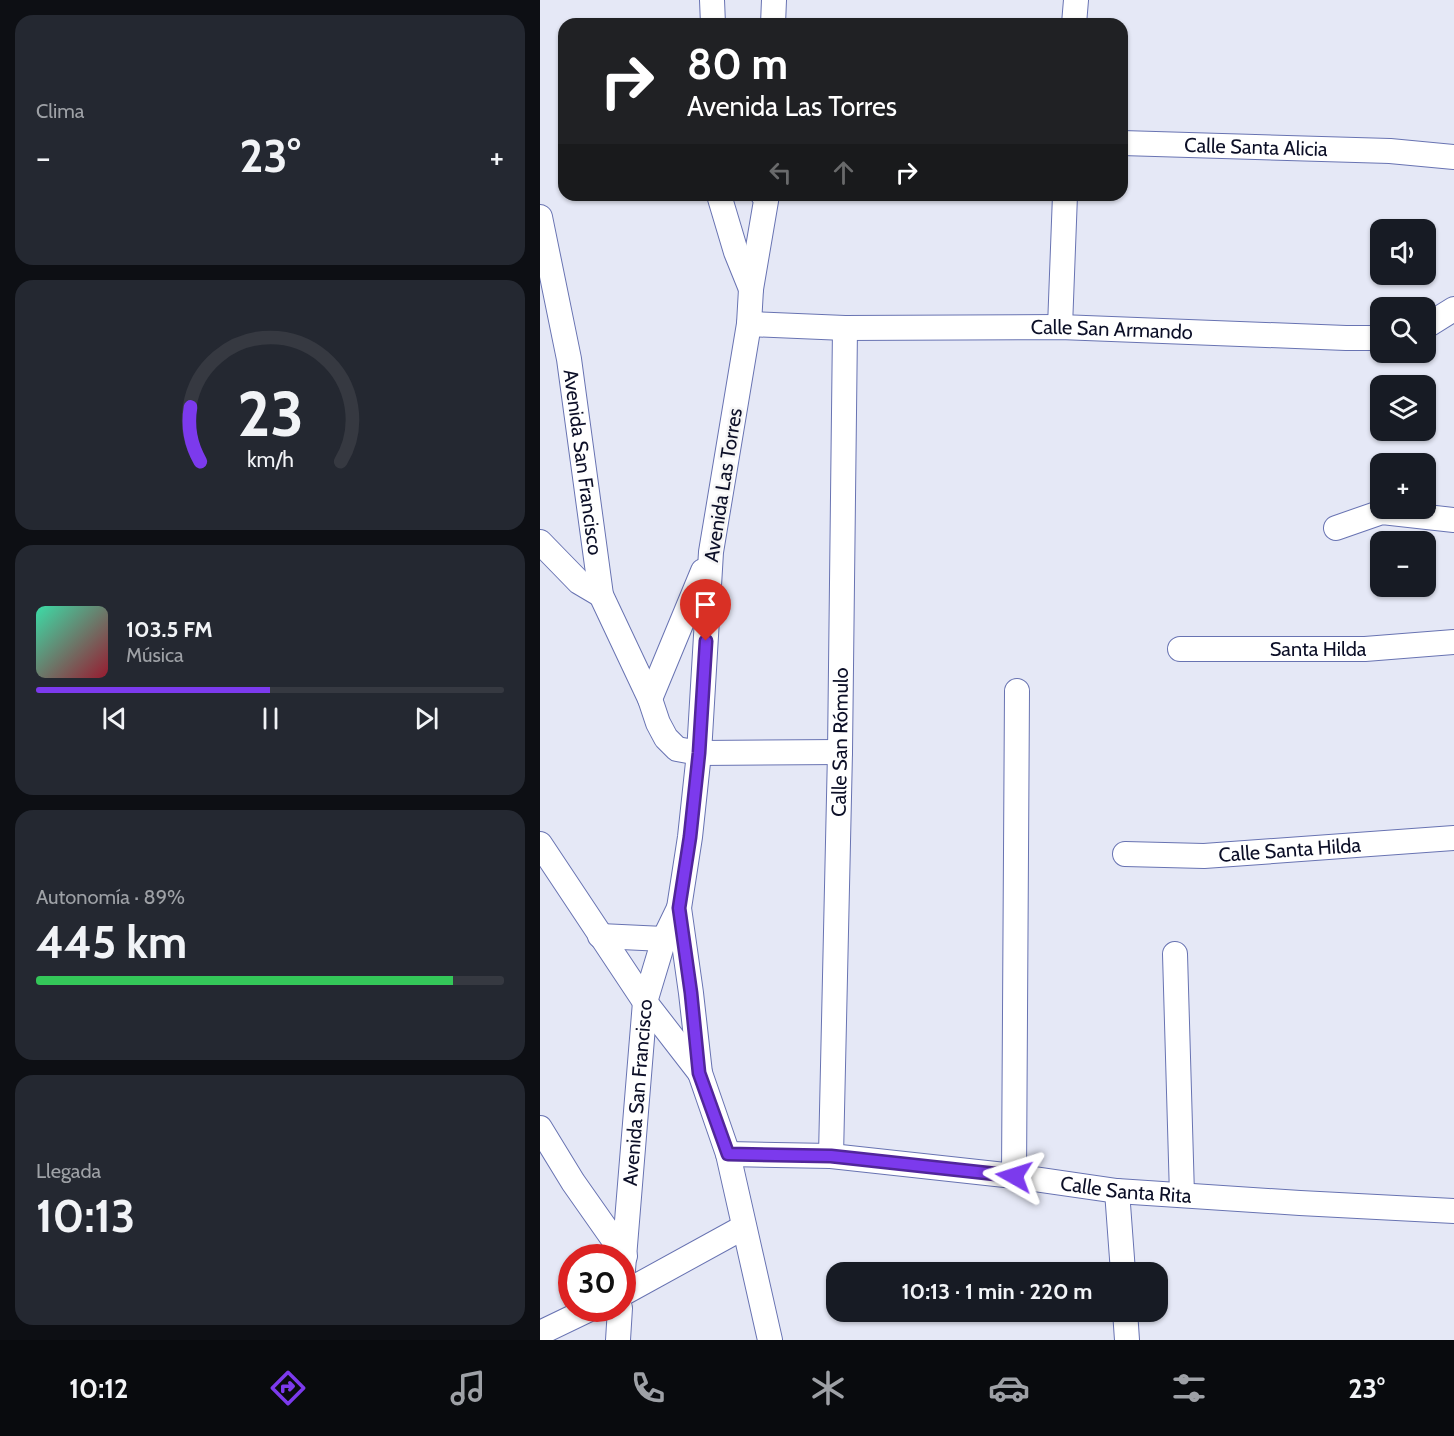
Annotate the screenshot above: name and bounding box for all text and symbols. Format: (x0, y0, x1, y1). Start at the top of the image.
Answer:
text: 80 m (687, 38, 788, 90)
icon: right (588, 42, 666, 120)
text: Avenida Las Torres (687, 90, 897, 123)
text: Clima (36, 99, 84, 123)
text: 23° (239, 129, 301, 183)
street label: Calle Santa Alicia (1184, 133, 1328, 161)
text: − (36, 137, 51, 177)
text: + (489, 137, 504, 177)
icon: left (764, 156, 797, 189)
icon: ahead (827, 156, 860, 189)
icon: right (890, 156, 923, 189)
map controls (1370, 219, 1436, 597)
button: sound (1370, 219, 1436, 285)
button: search (1370, 297, 1436, 363)
street label: Calle San Armando (1031, 315, 1193, 344)
street label: Avenida San Francisco (559, 368, 607, 557)
button: layers (1370, 375, 1436, 441)
text: 23 (237, 376, 303, 452)
street label: Avenida Las Torres (699, 406, 747, 564)
text: km/h (247, 446, 293, 472)
button: + (1370, 453, 1436, 519)
button: − (1370, 531, 1436, 597)
pin (680, 579, 731, 641)
icon: arrive (689, 588, 722, 621)
text: 103.5 FM (126, 616, 213, 643)
street label: Santa Hilda (1270, 637, 1367, 661)
text: Música (126, 643, 184, 667)
street label: Calle San Rómulo (827, 667, 853, 817)
icon: previous (98, 702, 131, 735)
icon: pause (254, 702, 287, 735)
icon: next (410, 702, 443, 735)
street label: Calle Santa Hilda (1218, 833, 1362, 867)
text: Autonomía · 89% (36, 885, 185, 909)
text: 445 km (36, 915, 187, 969)
street label: Avenida San Francisco (618, 998, 657, 1187)
position arrow (982, 1144, 1046, 1208)
text: Llegada (36, 1159, 101, 1183)
street label: Calle Santa Rita (1059, 1171, 1193, 1208)
text: 10:13 (36, 1189, 135, 1243)
speed limit sign: 30 (558, 1244, 636, 1322)
text: 10:13 · 1 min · 220 m (901, 1278, 1093, 1305)
icon: directions (267, 1367, 309, 1409)
icon: music (447, 1367, 489, 1409)
icon: phone (627, 1367, 669, 1409)
icon: climate (807, 1367, 849, 1409)
icon: car (988, 1367, 1030, 1409)
icon: filters (1168, 1367, 1210, 1409)
text: 10:12 (69, 1372, 128, 1405)
text: 23° (1348, 1372, 1385, 1405)

